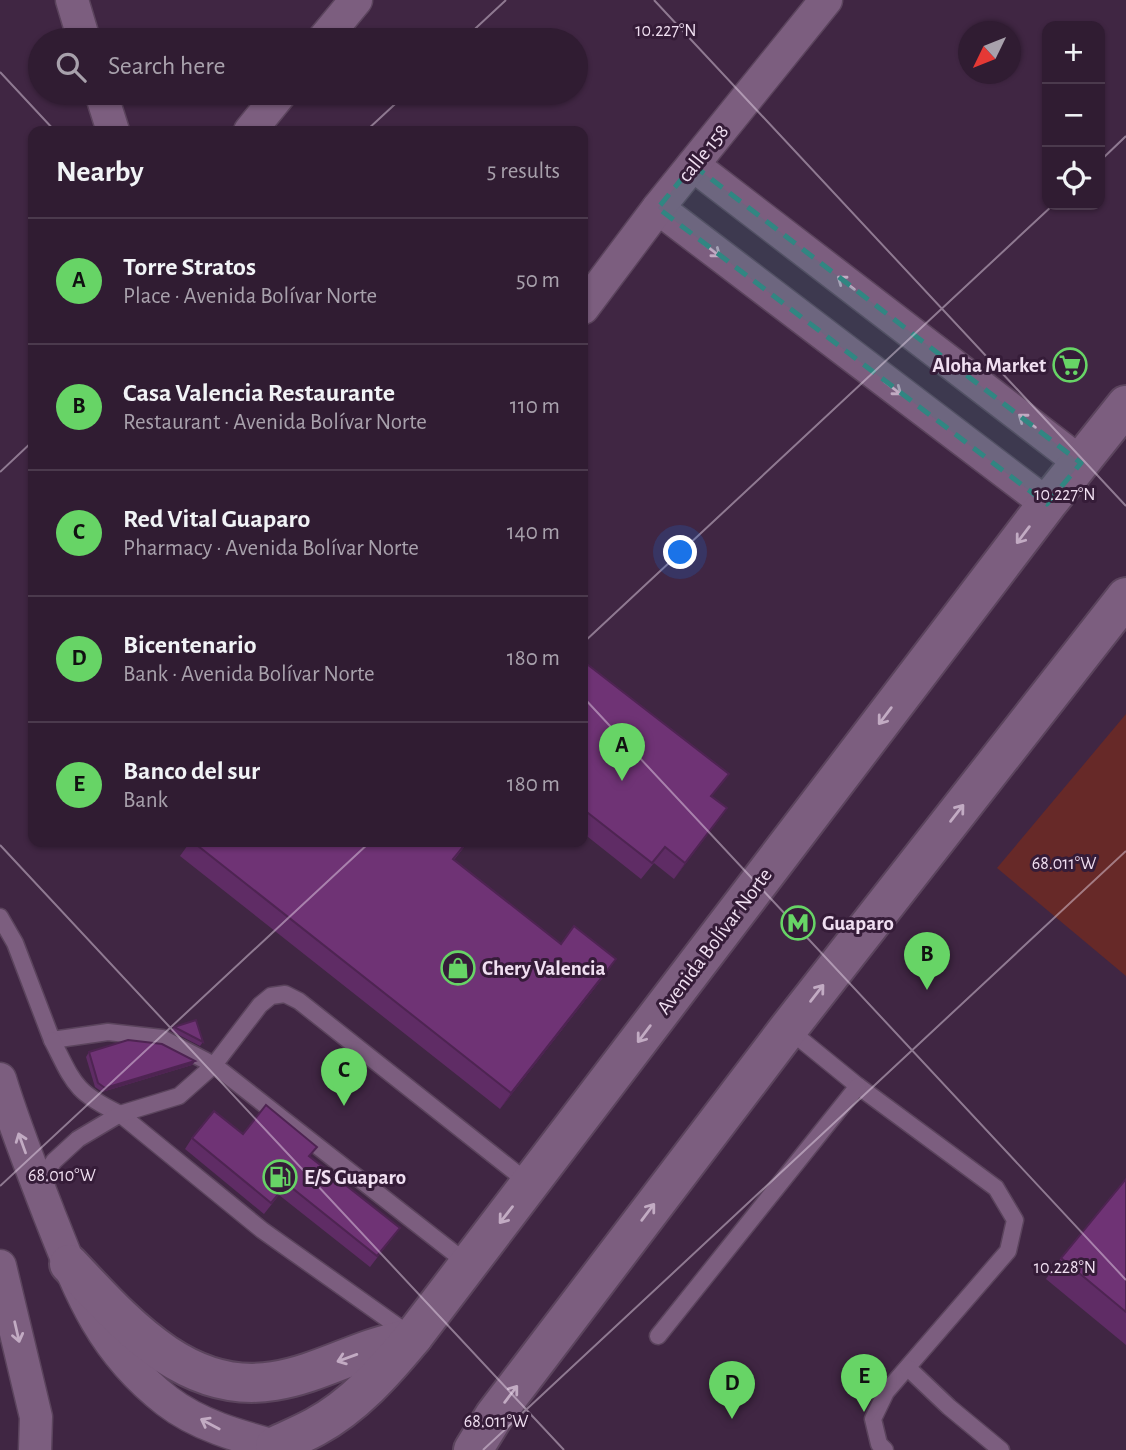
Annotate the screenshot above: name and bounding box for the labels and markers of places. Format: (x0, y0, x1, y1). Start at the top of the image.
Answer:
supermarket icon: Aloha Market (1051, 346, 1089, 384)
place label: Aloha Market (932, 355, 1046, 376)
pin: A (599, 723, 645, 781)
metro station icon: Guaparo (779, 904, 817, 942)
place label: Guaparo (822, 913, 894, 934)
pin: B (904, 932, 950, 990)
shop icon: Chery Valencia (439, 949, 477, 987)
place label: Chery Valencia (482, 958, 605, 979)
pin: C (321, 1048, 367, 1106)
fuel station icon: E/S Guaparo (261, 1158, 299, 1196)
place label: E/S Guaparo (304, 1167, 406, 1188)
pin: E (841, 1354, 887, 1412)
pin: D (709, 1361, 755, 1419)

